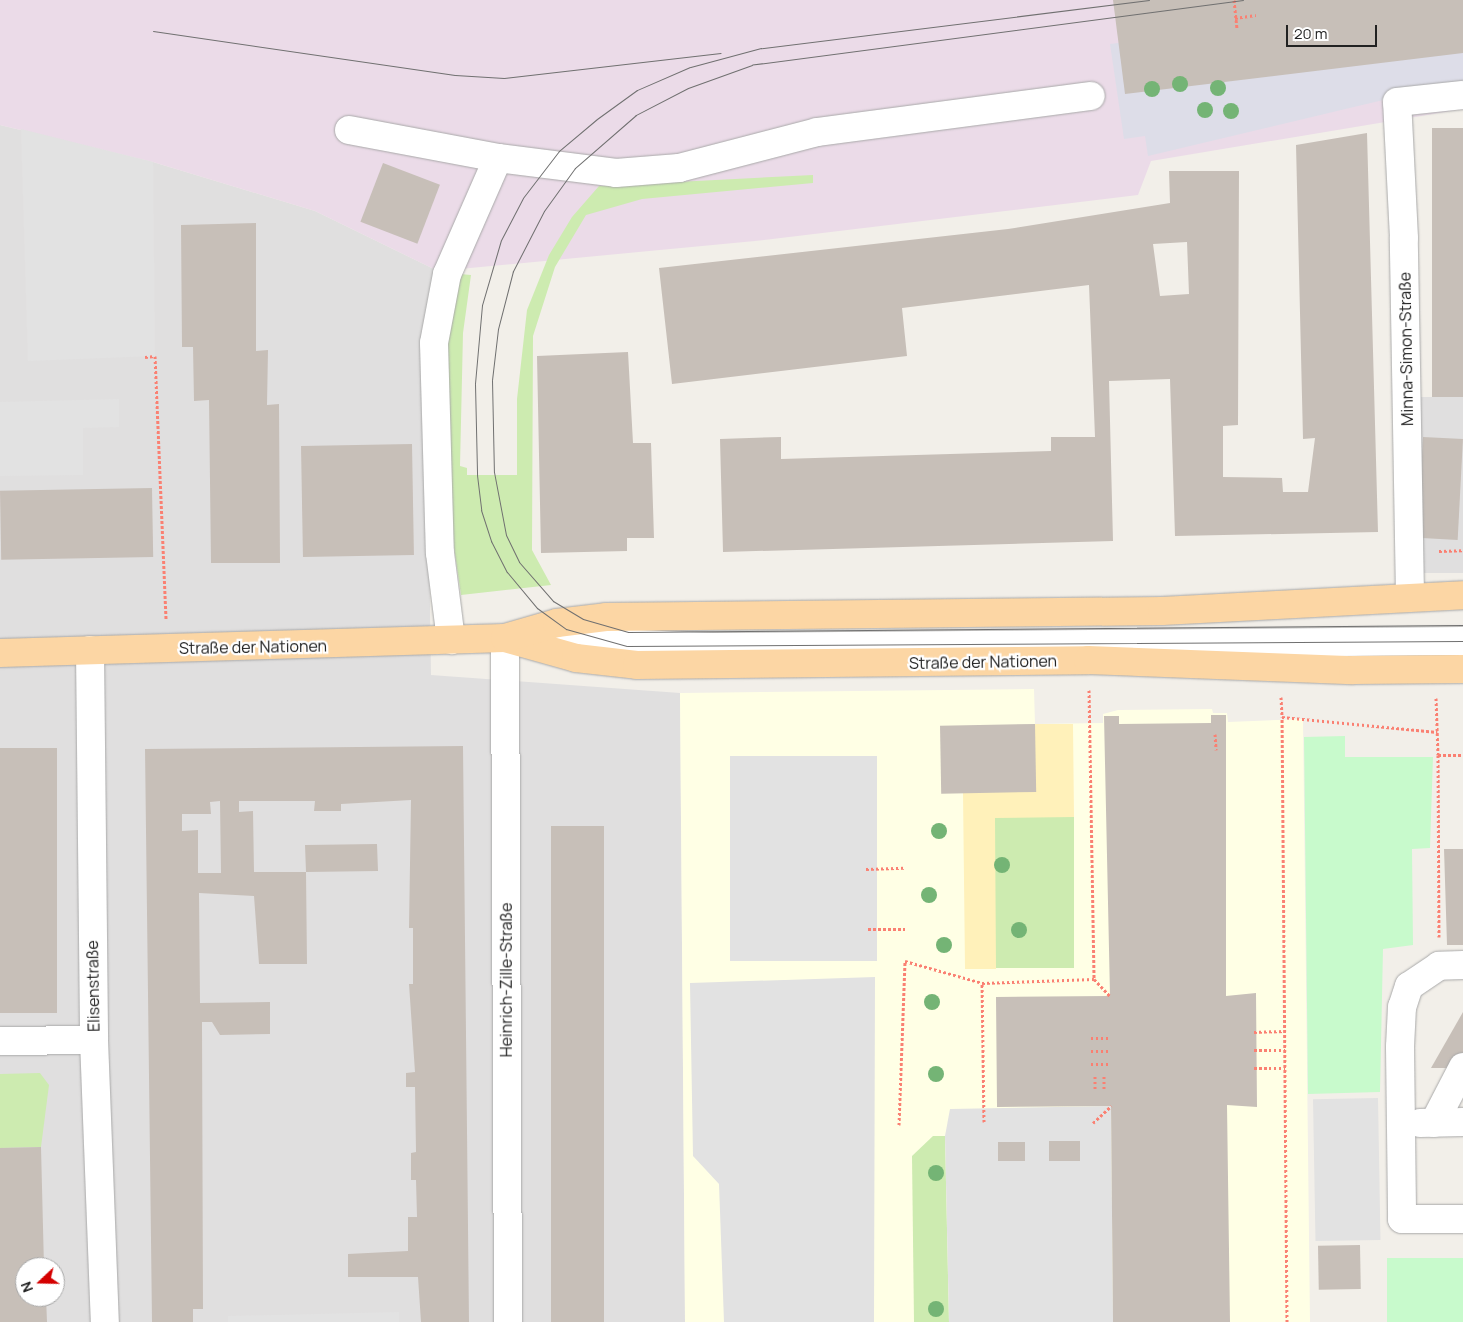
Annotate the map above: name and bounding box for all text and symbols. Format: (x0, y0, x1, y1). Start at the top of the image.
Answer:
scale bar (1288, 15, 1379, 47)
text: 20 m (1294, 23, 1327, 44)
street label: Minna-Simon-Straße (1395, 272, 1417, 426)
street label: Straße der Nationen (179, 636, 327, 658)
street label: Straße der Nationen (909, 651, 1057, 673)
street label: Heinrich-Zille-Straße (496, 903, 516, 1057)
street label: Elisenstraße (83, 940, 103, 1032)
north arrow (15, 1257, 65, 1307)
text: N (16, 1279, 37, 1295)

